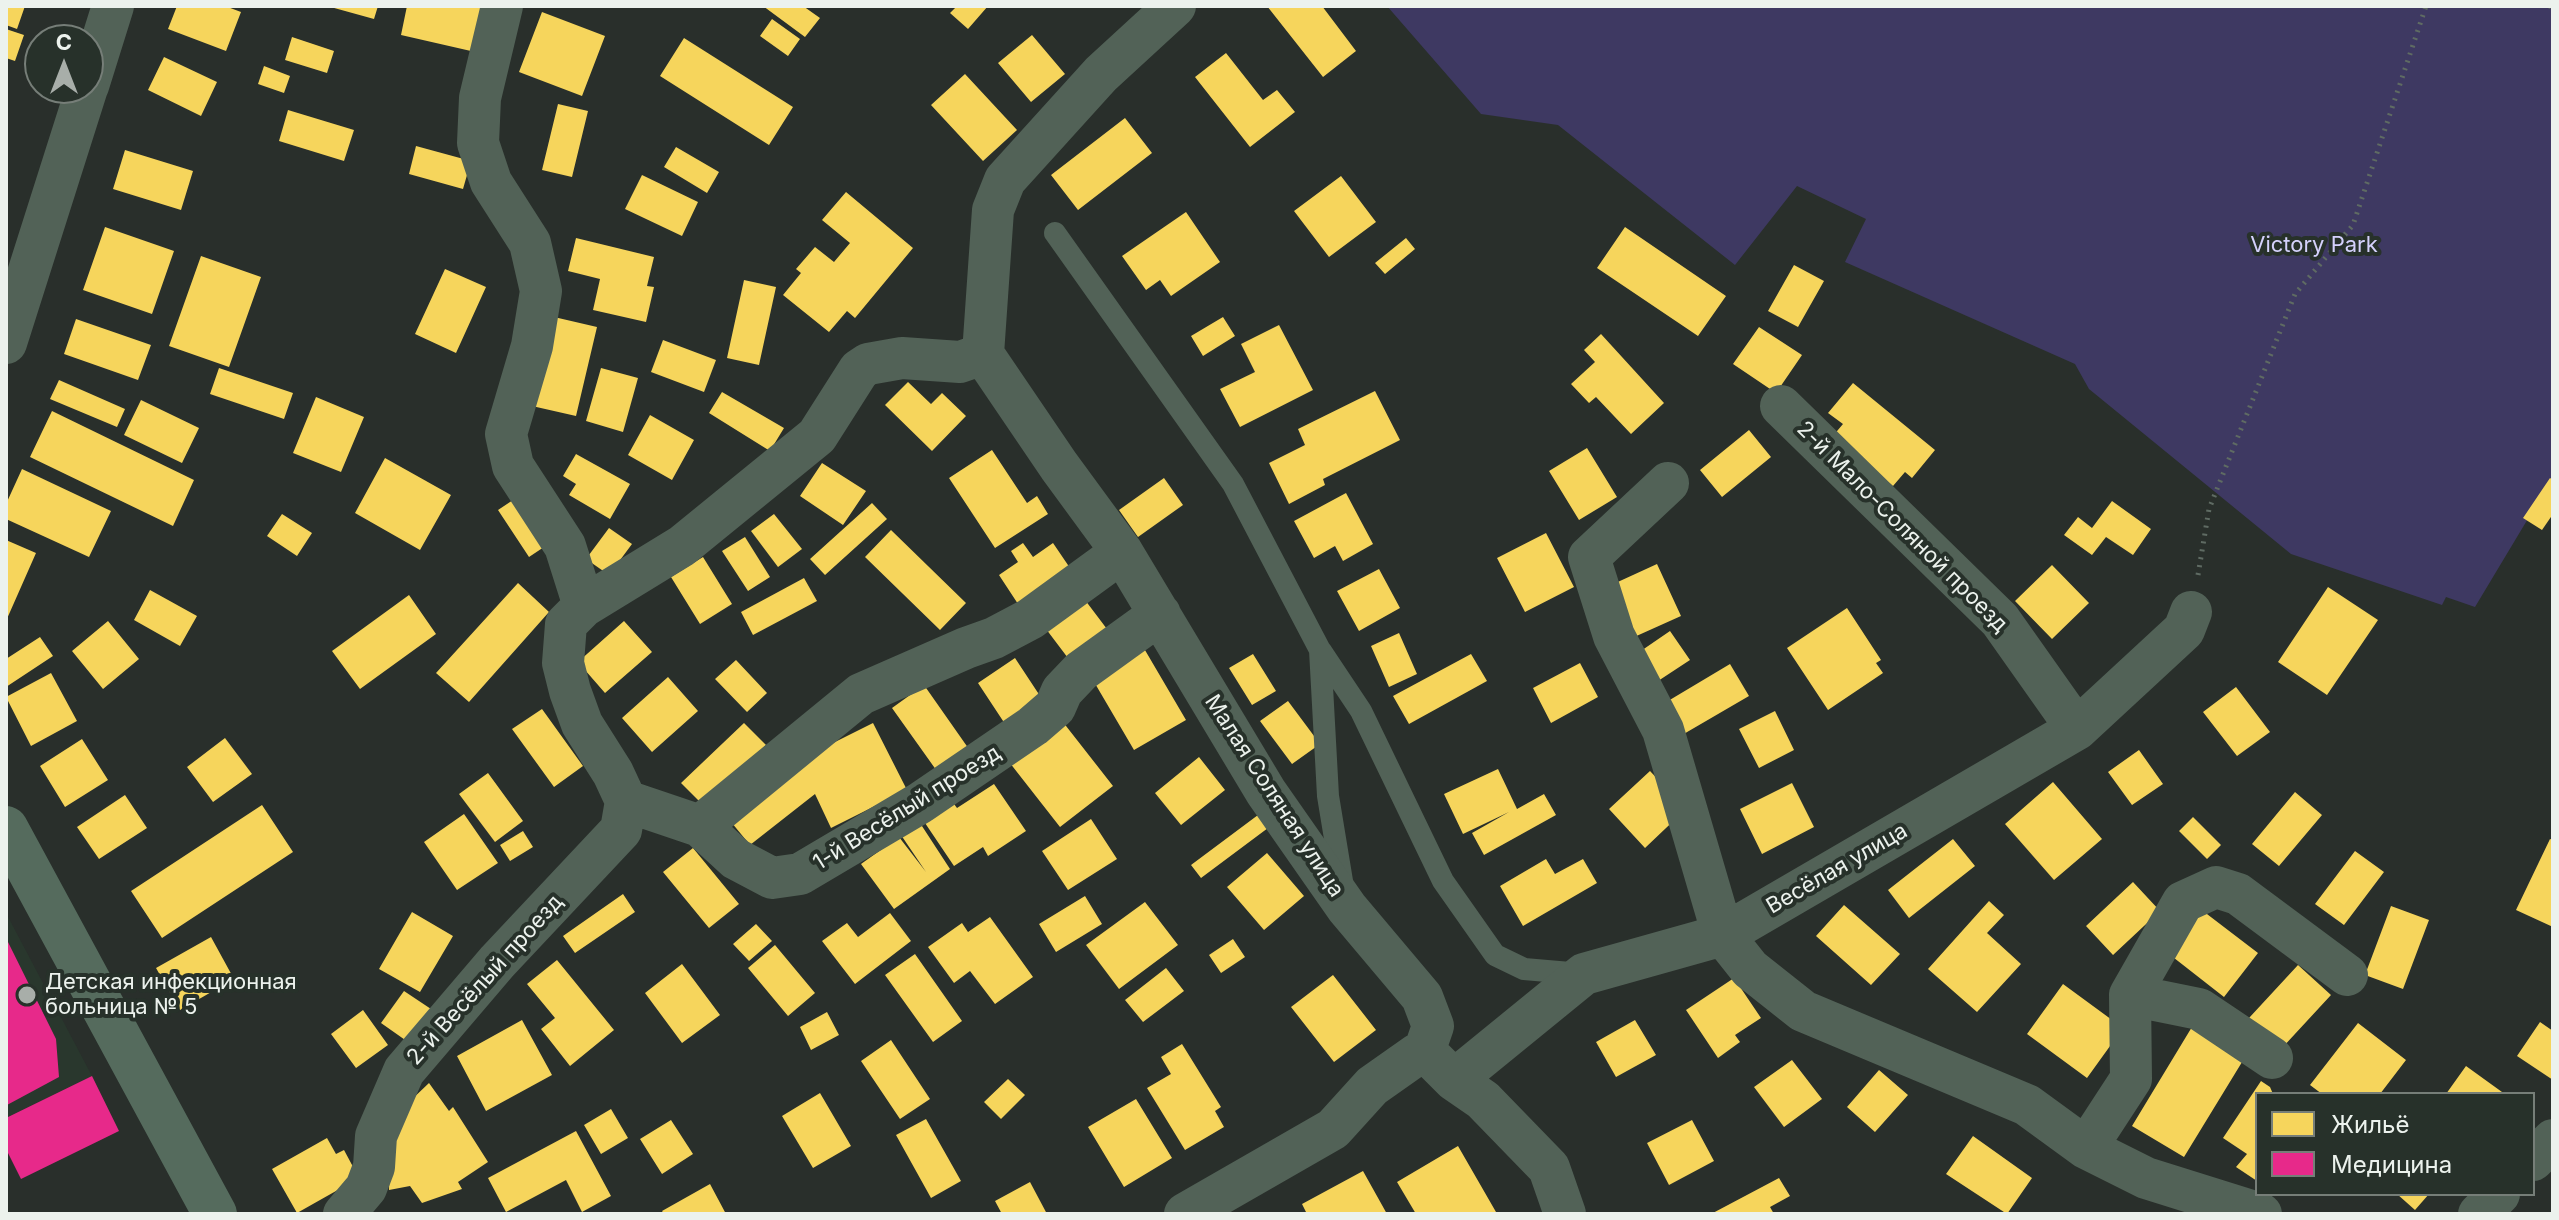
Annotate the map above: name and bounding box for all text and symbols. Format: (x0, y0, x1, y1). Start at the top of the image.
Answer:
north arrow (24, 24, 104, 104)
text: С (56, 29, 72, 55)
park label: Victory Park (2250, 232, 2378, 258)
street label: 2-й Мало-Соляной проезд (1791, 416, 2013, 638)
street label: Малая Соляная улица (1199, 690, 1349, 902)
street label: 1-й Весёлый проезд (808, 740, 1006, 876)
street label: Весёлая улица (1762, 818, 1912, 920)
street label: 2-й Весёлый проезд (401, 889, 569, 1071)
place label: Детская инфекционная больница № 5 (45, 969, 297, 1020)
marker: Детская инфекционная больница № 5 (16, 984, 38, 1006)
legend (2255, 1092, 2535, 1196)
text: Жильё (2331, 1110, 2409, 1139)
text: Медицина (2331, 1150, 2452, 1179)

